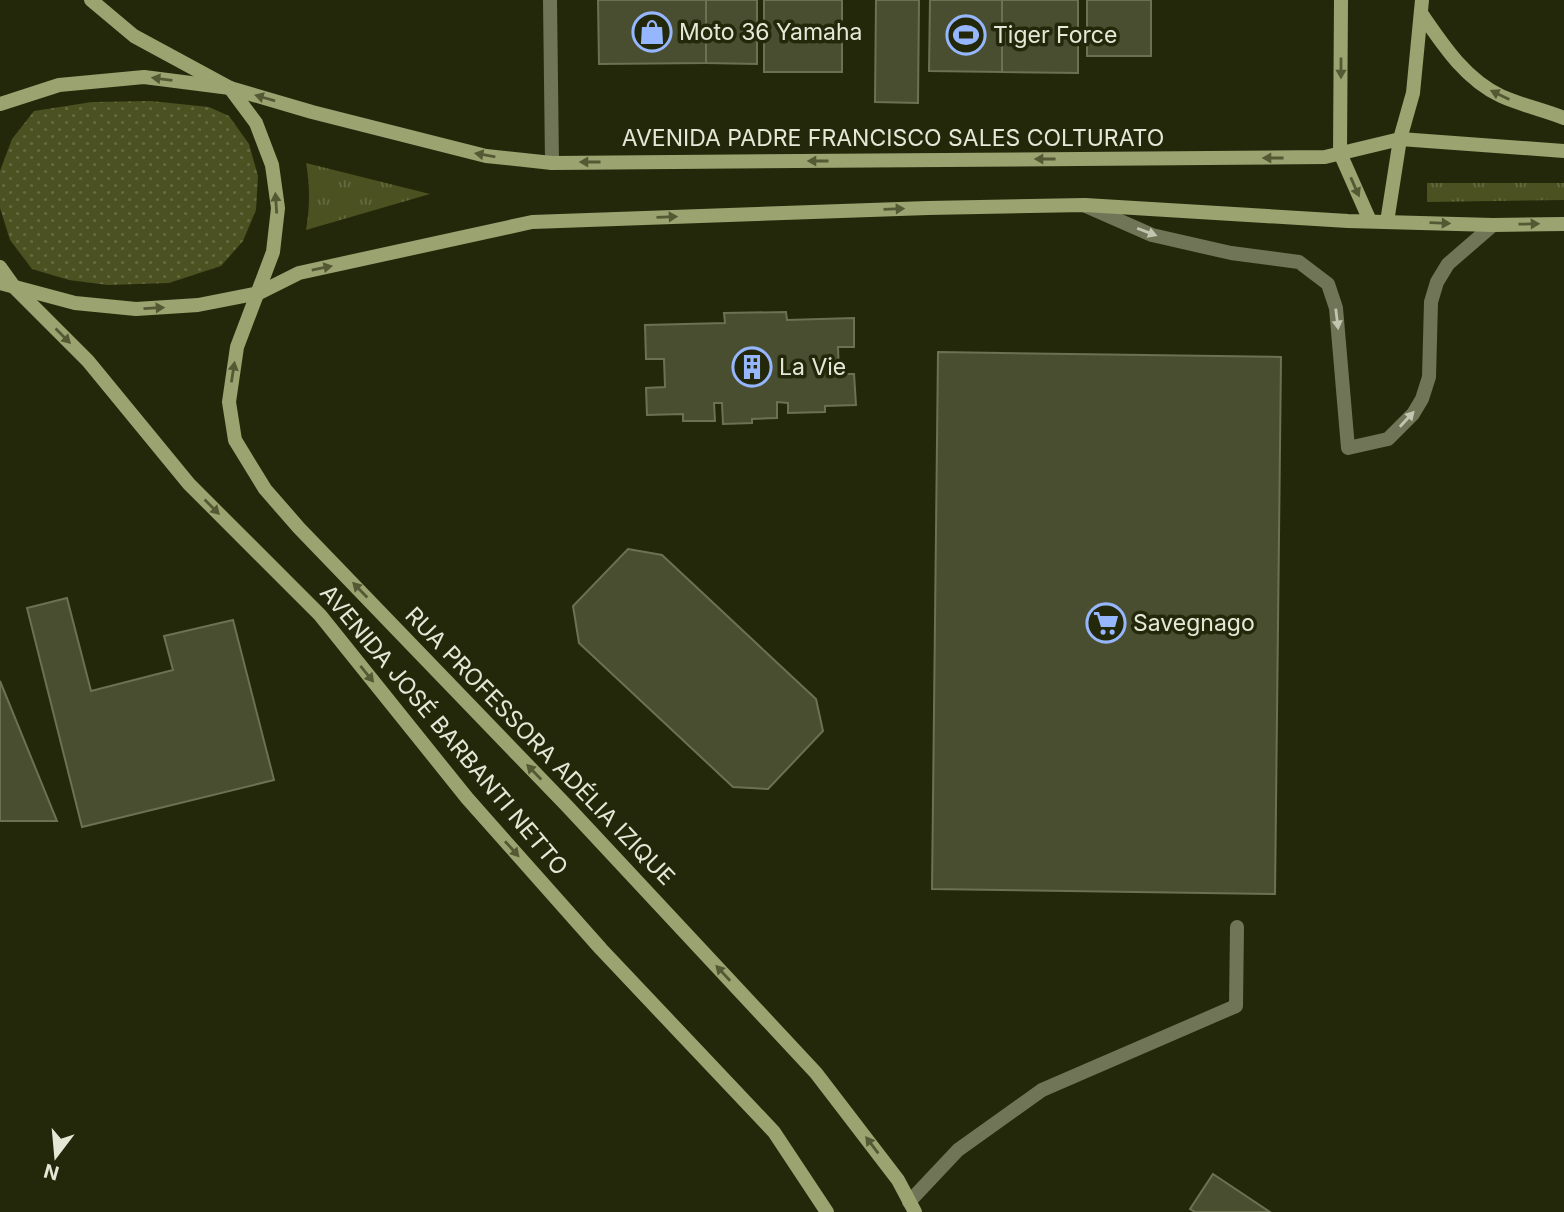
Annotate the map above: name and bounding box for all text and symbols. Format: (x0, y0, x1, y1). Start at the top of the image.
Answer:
shop icon: Moto 36 Yamaha (631, 11, 673, 53)
sports icon: Tiger Force (945, 14, 987, 56)
place label: Moto 36 Yamaha (679, 18, 863, 46)
place label: Tiger Force (993, 21, 1117, 49)
one-way arrow (1335, 57, 1347, 79)
one-way arrow (151, 74, 173, 85)
one-way arrow (1490, 89, 1510, 100)
one-way arrow (254, 92, 275, 102)
street label: AVENIDA PADRE FRANCISCO SALES COLTURATO (622, 124, 1164, 152)
one-way arrow (474, 149, 496, 160)
one-way arrow (1261, 152, 1283, 164)
one-way arrow (1034, 153, 1056, 165)
one-way arrow (806, 155, 828, 167)
one-way arrow (579, 156, 601, 168)
one-way arrow (1349, 177, 1361, 197)
one-way arrow (270, 192, 281, 214)
one-way arrow (883, 203, 905, 214)
one-way arrow (656, 211, 678, 222)
one-way arrow (1429, 218, 1451, 229)
one-way arrow (1518, 218, 1540, 230)
one-way arrow (1137, 227, 1158, 238)
one-way arrow (311, 262, 333, 273)
one-way arrow (144, 302, 166, 313)
one-way arrow (1332, 308, 1343, 330)
one-way arrow (55, 327, 72, 344)
building icon: La Vie (731, 346, 773, 388)
place label: La Vie (779, 353, 846, 381)
one-way arrow (228, 361, 239, 383)
one-way arrow (1399, 410, 1415, 428)
one-way arrow (204, 499, 221, 516)
street label: AVENIDA JOSÉ BARBANTI NETTO (314, 579, 574, 881)
one-way arrow (351, 581, 368, 598)
street label: RUA PROFESSORA ADÉLIA IZIQUE (399, 601, 681, 891)
supermarket icon: Savegnago (1085, 602, 1127, 644)
place label: Savegnago (1133, 609, 1255, 637)
one-way arrow (359, 665, 374, 682)
one-way arrow (525, 763, 542, 780)
one-way arrow (504, 840, 520, 858)
one-way arrow (715, 964, 731, 982)
north arrow (21, 1121, 91, 1191)
one-way arrow (864, 1137, 879, 1155)
text: N (41, 1159, 62, 1185)

